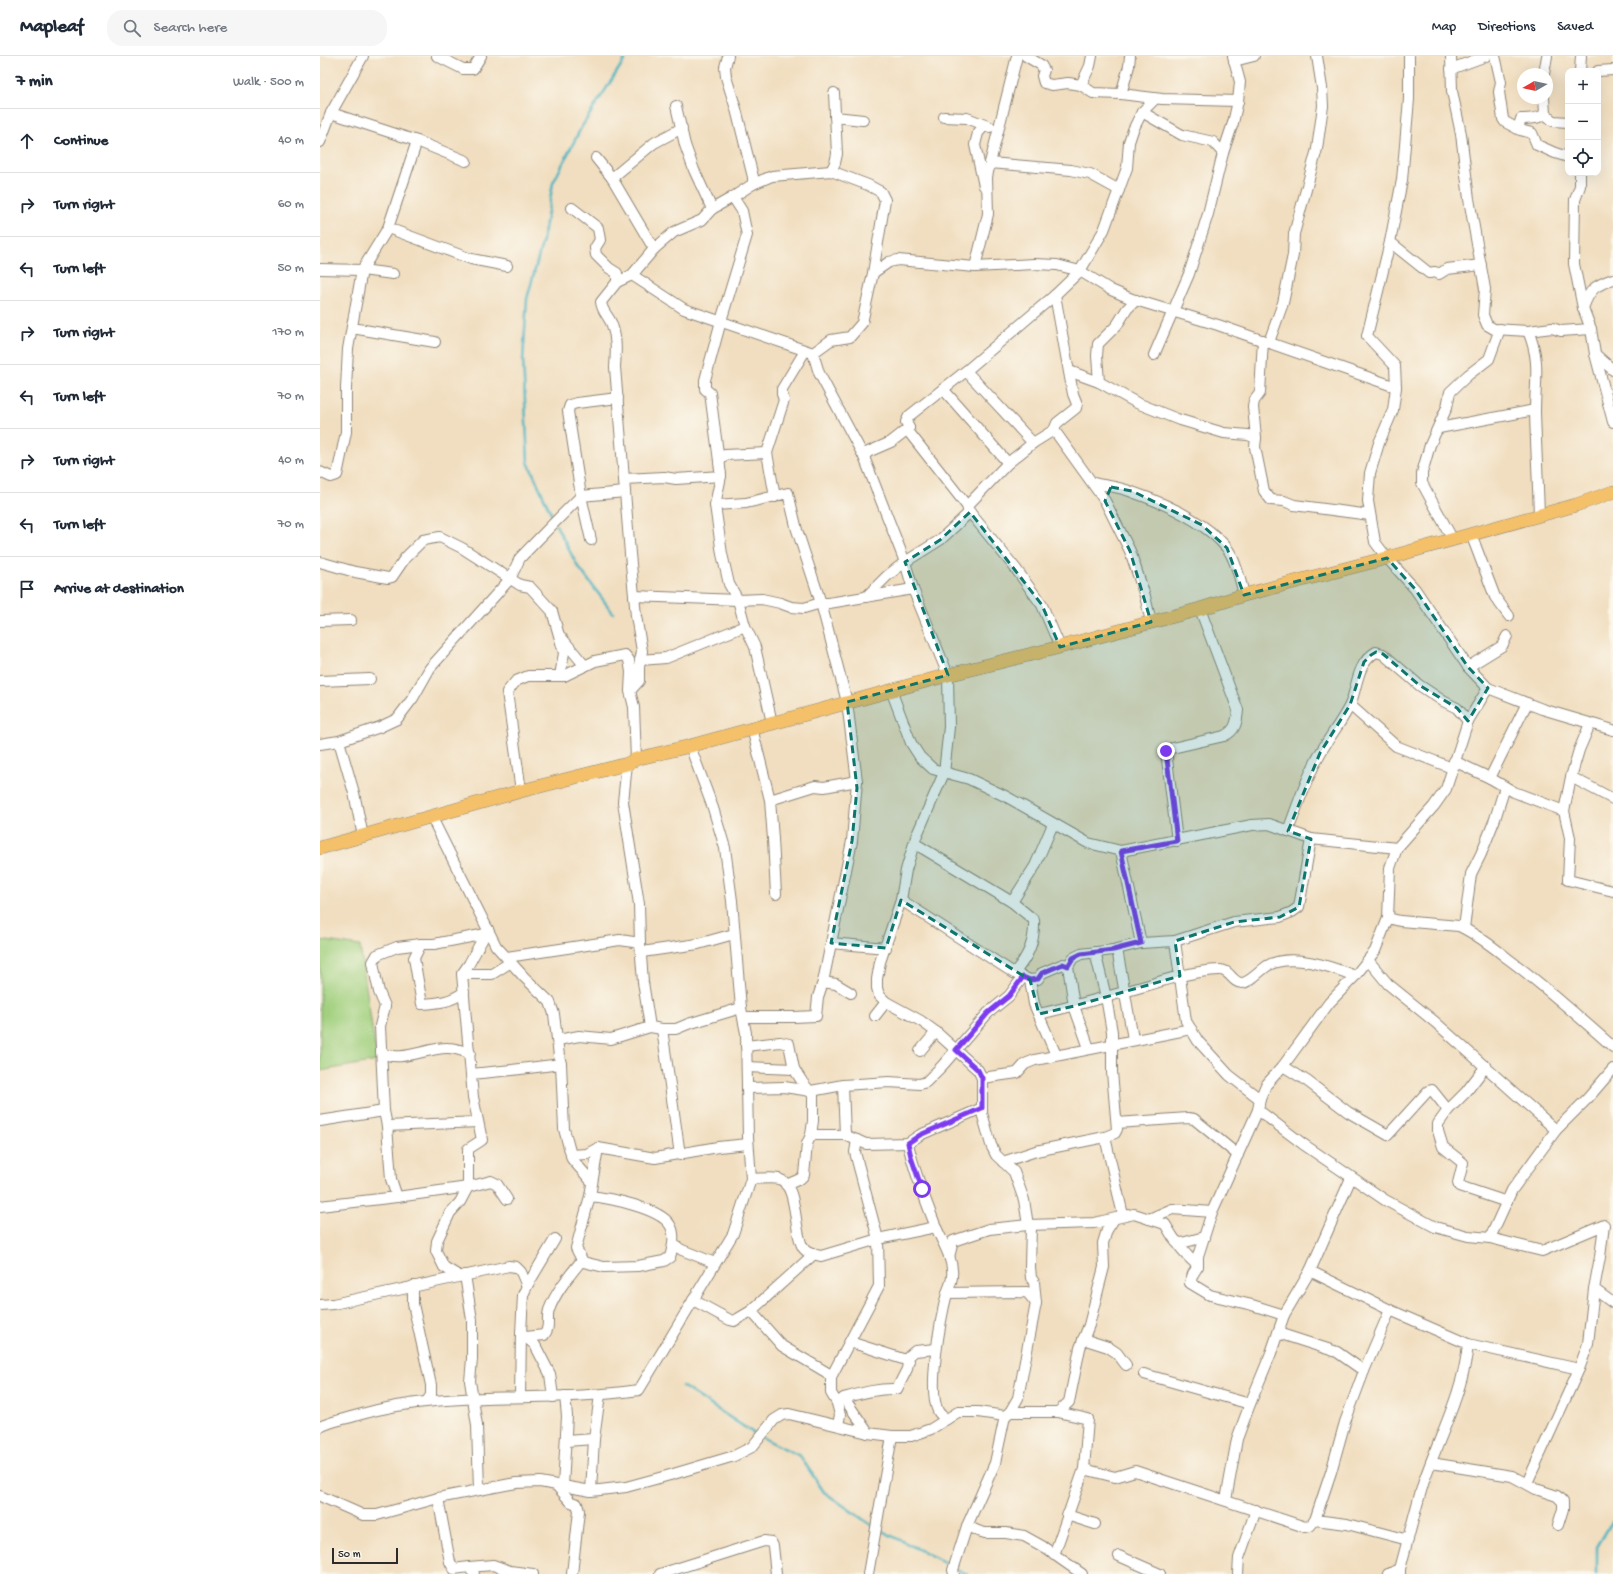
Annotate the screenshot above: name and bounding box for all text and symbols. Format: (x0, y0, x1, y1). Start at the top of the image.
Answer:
search box (107, 10, 387, 46)
text: Mapleaf (20, 16, 83, 39)
icon: search (121, 17, 143, 39)
text: Search here (153, 19, 227, 37)
text: Map (1432, 19, 1456, 36)
text: Directions (1478, 19, 1535, 36)
text: Saved (1557, 19, 1593, 36)
north arrow (1517, 68, 1553, 104)
map controls (1565, 68, 1601, 176)
button: + (1565, 68, 1601, 104)
text: 7 min (16, 72, 53, 92)
text: Walk · 500 m (233, 75, 304, 90)
button: − (1565, 104, 1601, 140)
icon: ahead (16, 130, 38, 152)
text: Continue (54, 132, 108, 150)
text: 40 m (278, 133, 304, 148)
button: locate (1565, 140, 1601, 176)
icon: right (16, 194, 38, 216)
text: Turn right (54, 196, 114, 214)
text: 60 m (278, 197, 304, 212)
icon: left (16, 258, 38, 280)
text: Turn left (54, 260, 105, 278)
text: 50 m (277, 261, 304, 276)
icon: right (16, 322, 38, 344)
text: Turn right (54, 324, 114, 342)
text: 170 m (272, 325, 304, 340)
icon: left (16, 386, 38, 408)
text: Turn left (54, 388, 105, 406)
text: 70 m (278, 389, 304, 404)
icon: right (16, 450, 38, 472)
text: Turn right (54, 452, 114, 470)
text: 40 m (278, 453, 304, 468)
icon: left (16, 514, 38, 536)
text: Turn left (54, 516, 105, 534)
text: 70 m (278, 517, 304, 532)
icon: arrive (16, 578, 38, 600)
text: Arrive at destination (54, 580, 184, 598)
route end (1157, 742, 1175, 760)
route start (913, 1180, 931, 1198)
scale bar (332, 1546, 398, 1565)
text: 50 m (338, 1549, 360, 1561)

